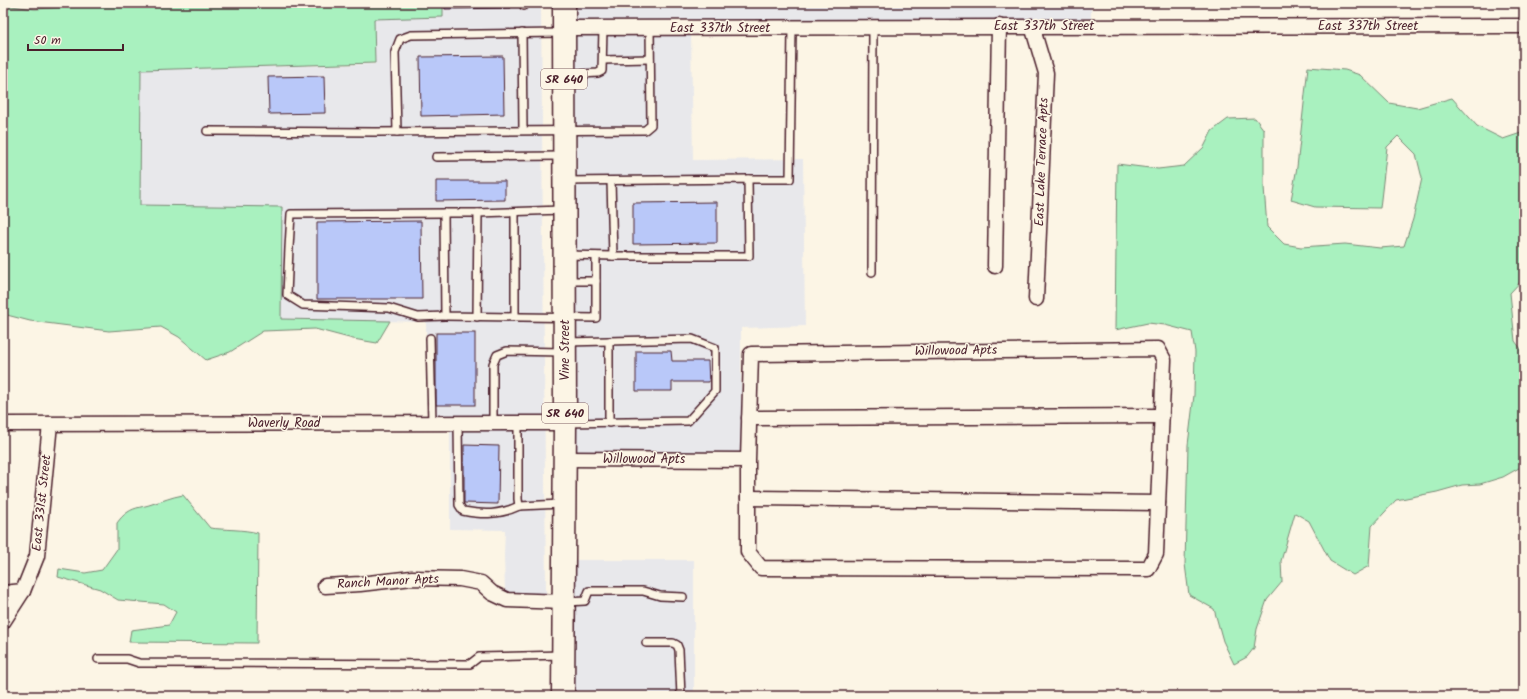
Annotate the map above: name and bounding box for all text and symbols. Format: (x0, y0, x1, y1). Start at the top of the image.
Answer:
street label: East 337th Street (994, 16, 1095, 37)
street label: East 337th Street (1318, 16, 1419, 37)
street label: East 337th Street (670, 18, 771, 39)
scale bar (28, 26, 123, 52)
text: 50 m (34, 31, 61, 50)
road number: SR 640 (541, 69, 587, 89)
street label: East Lake Terrace Apts (1029, 97, 1055, 227)
street label: Vine Street (555, 319, 576, 380)
street label: Willowood Apts (915, 340, 998, 362)
road number: SR 640 (542, 403, 588, 423)
street label: Waverly Road (248, 413, 321, 434)
street label: Willowood Apts (603, 449, 686, 470)
street label: East 331st Street (26, 453, 58, 552)
street label: Ranch Manor Apts (337, 569, 440, 595)

